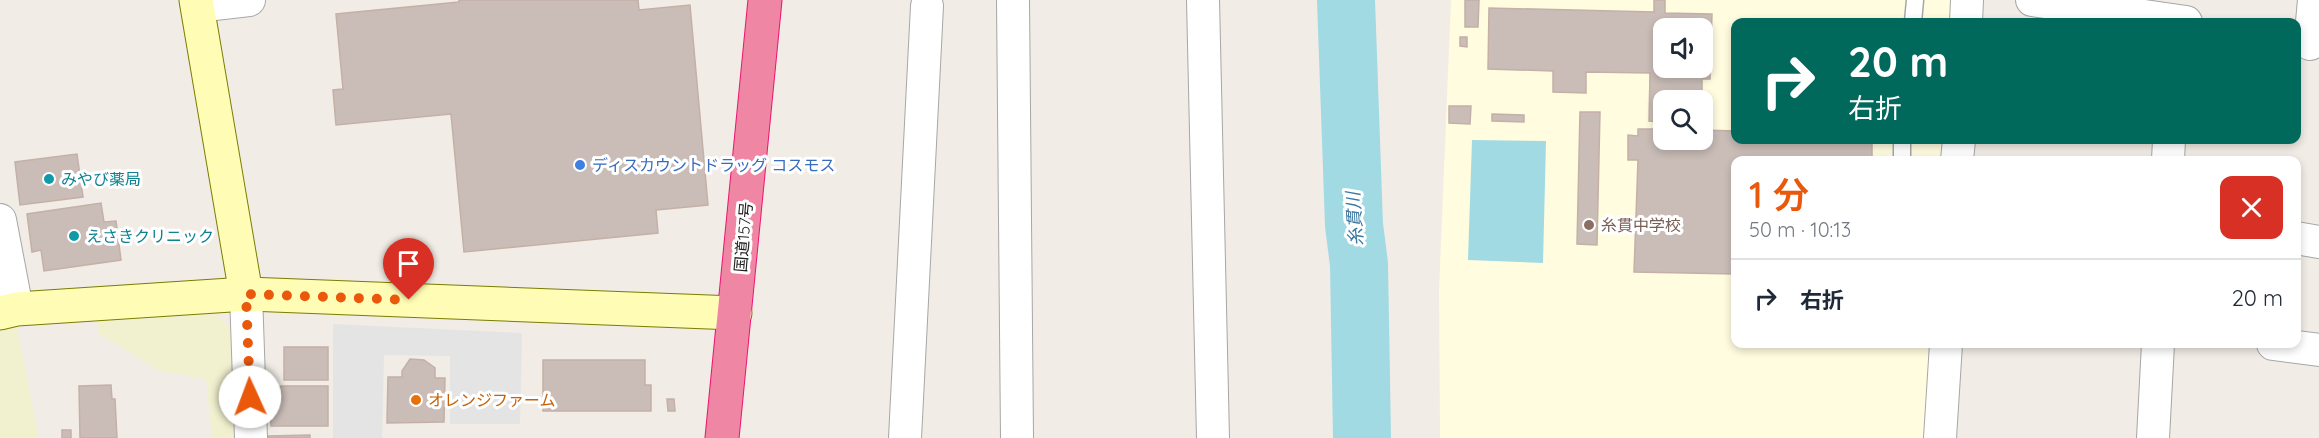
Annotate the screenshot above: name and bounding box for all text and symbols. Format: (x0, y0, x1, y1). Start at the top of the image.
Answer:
map controls (1653, 18, 1713, 150)
button: sound (1653, 18, 1713, 78)
text: 20 m (1848, 35, 1948, 88)
icon: right (1749, 42, 1827, 120)
button: search (1653, 90, 1713, 150)
text: 右折 (1848, 91, 1902, 125)
place label: ディスカウントドラッグ コスモス (592, 155, 835, 175)
marker: ディスカウントドラッグ コスモス (573, 158, 587, 172)
place label: みやび薬局 (61, 169, 141, 189)
marker: みやび薬局 (42, 172, 56, 186)
text: 1 分 (1749, 172, 1809, 217)
button: close (2220, 176, 2283, 239)
water label: 糸貫川 (1341, 189, 1368, 247)
street label: 国道157号 (730, 201, 756, 273)
place label: 糸貫中学校 (1601, 215, 1681, 235)
text: 50 m · 10:13 (1749, 217, 1851, 242)
marker: 糸貫中学校 (1582, 218, 1596, 232)
place label: えさきクリニック (86, 226, 214, 246)
marker: えさきクリニック (67, 229, 81, 243)
pin (383, 238, 434, 300)
icon: arrive (392, 247, 425, 280)
icon: right (1749, 282, 1782, 315)
text: 20 m (2232, 284, 2283, 312)
text: 右折 (1800, 286, 1844, 314)
position arrow (218, 365, 282, 429)
place label: オレンジファーム (428, 390, 556, 410)
marker: オレンジファーム (409, 393, 423, 407)

